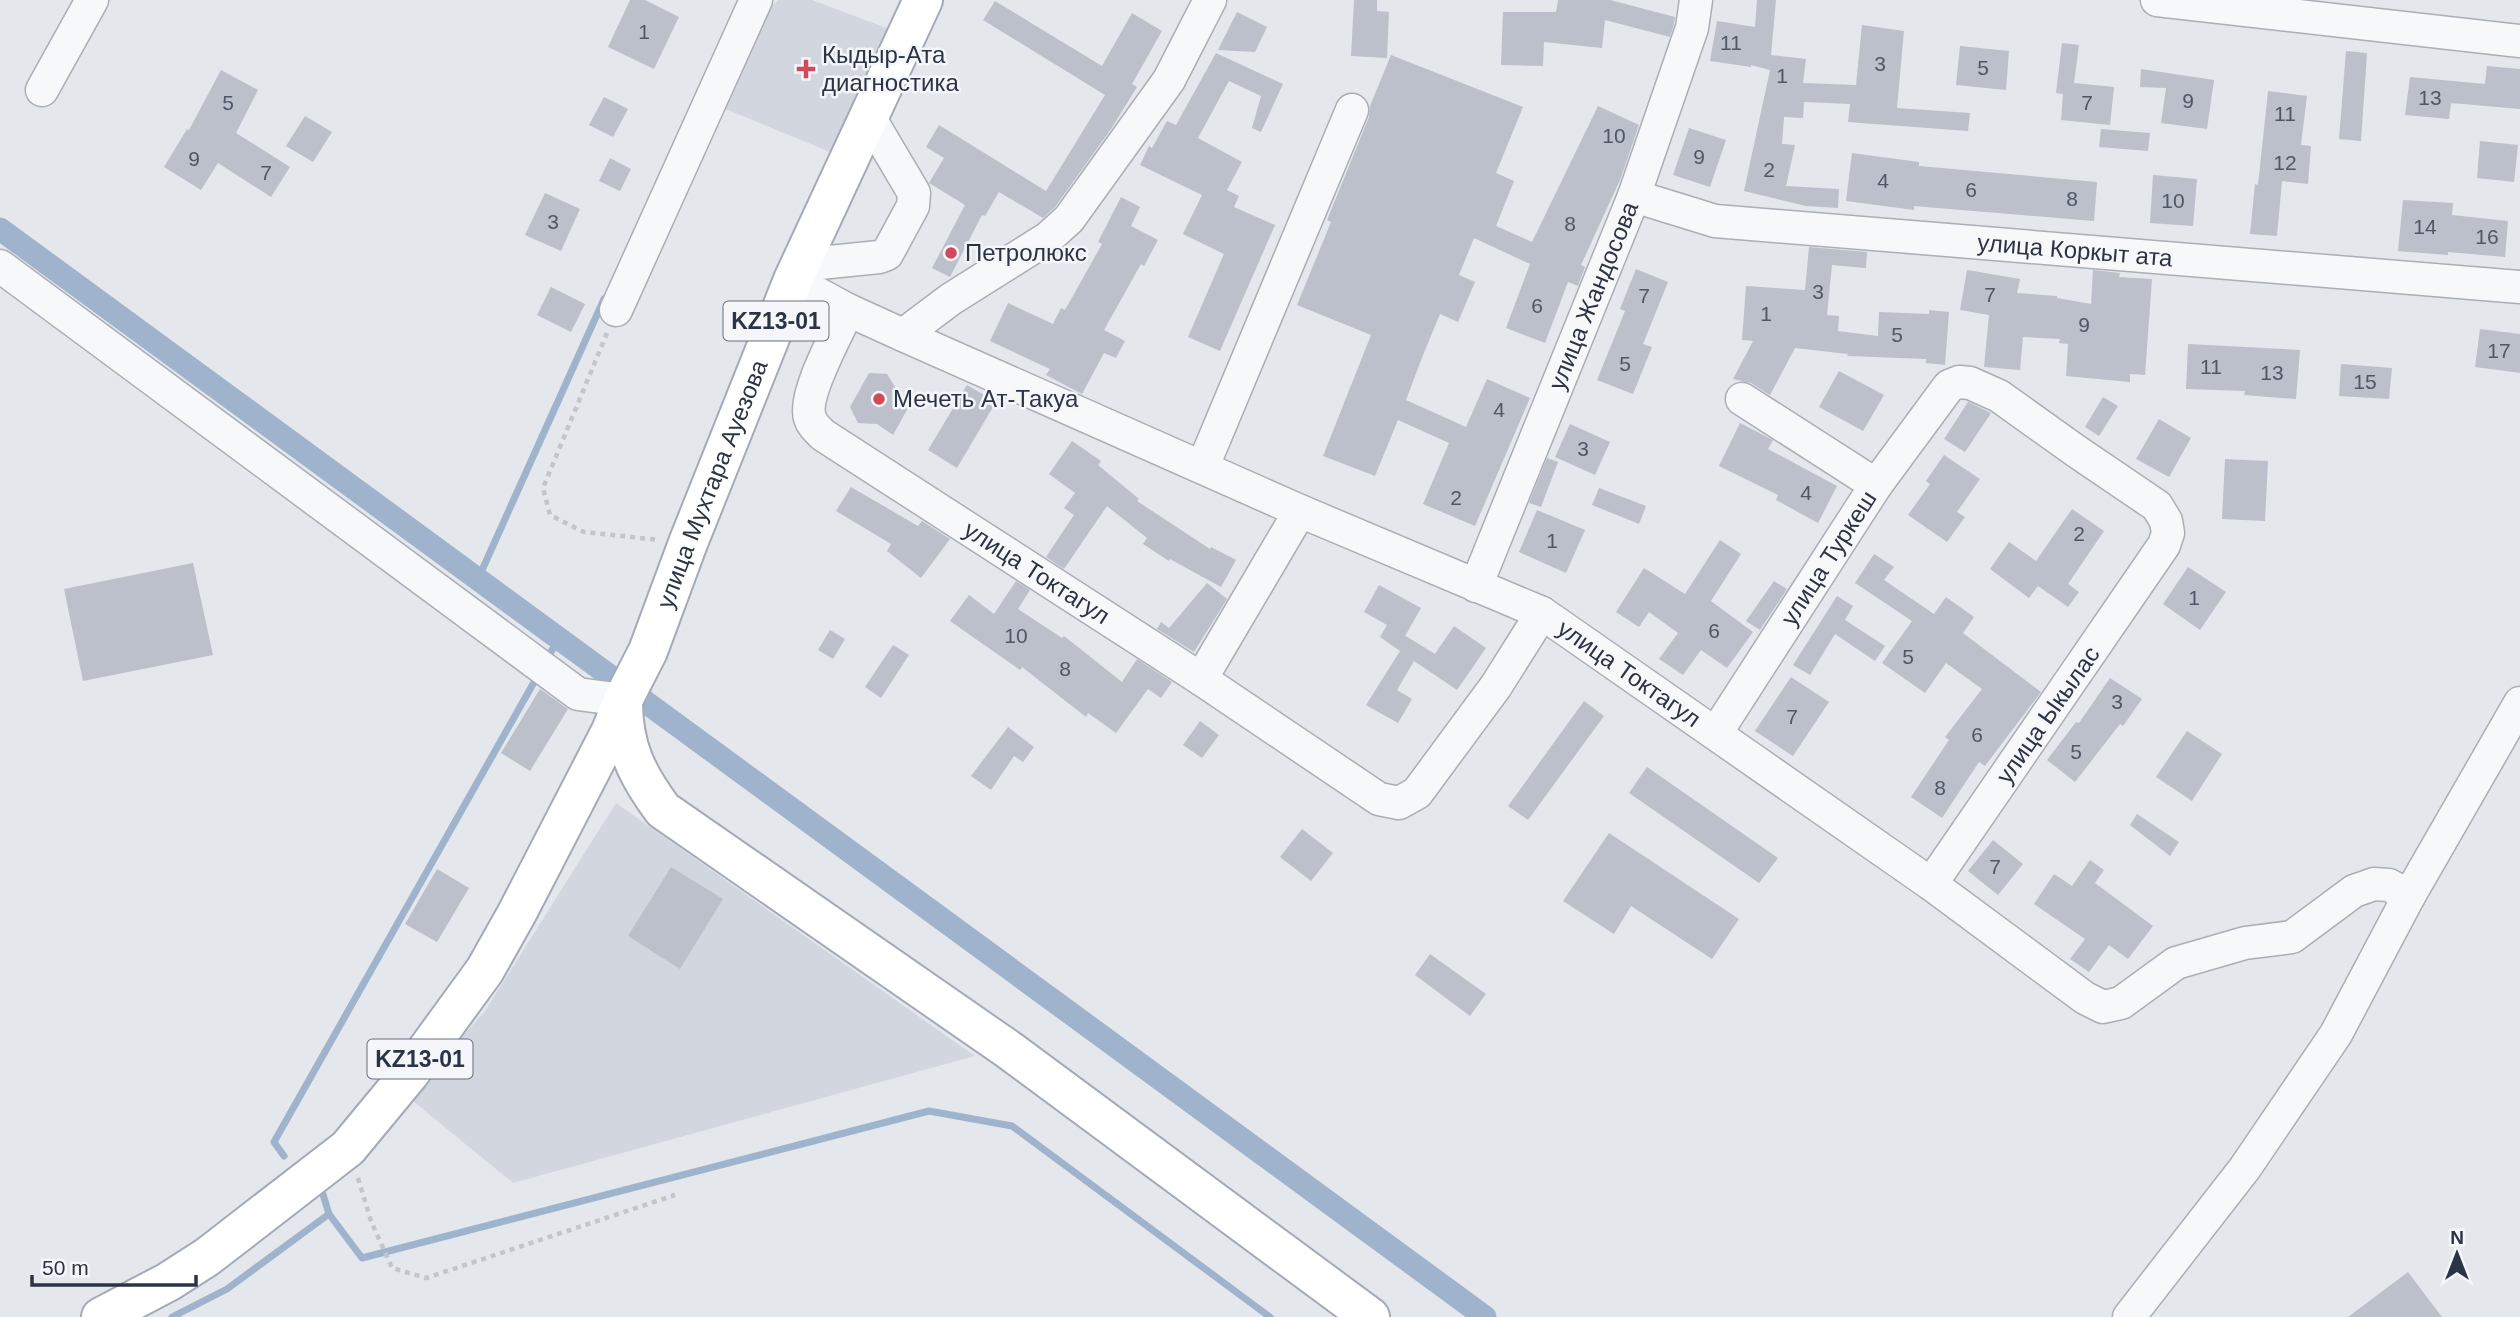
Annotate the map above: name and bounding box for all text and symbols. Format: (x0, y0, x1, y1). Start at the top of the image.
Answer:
house number: 1 (638, 20, 650, 43)
house number: 11 (1720, 31, 1742, 54)
place label: Кыдыр-Ата диагностика (822, 41, 960, 96)
house number: 3 (1874, 52, 1886, 75)
house number: 5 (1977, 56, 1989, 79)
marker: Кыдыр-Ата диагностика (796, 59, 816, 79)
house number: 1 (1776, 64, 1788, 87)
house number: 13 (2418, 86, 2442, 109)
house number: 9 (2182, 89, 2194, 112)
house number: 5 (222, 91, 234, 114)
house number: 7 (2081, 91, 2093, 114)
house number: 11 (2274, 102, 2296, 125)
house number: 10 (1602, 124, 1626, 147)
house number: 9 (1693, 145, 1705, 168)
house number: 9 (188, 147, 200, 170)
house number: 12 (2273, 151, 2297, 174)
house number: 2 (1763, 158, 1775, 181)
house number: 7 (260, 161, 272, 184)
house number: 4 (1877, 169, 1889, 192)
house number: 6 (1965, 178, 1977, 201)
house number: 8 (2066, 187, 2078, 210)
house number: 10 (2161, 189, 2185, 212)
street label: улица Жандосова (1543, 197, 1643, 394)
house number: 3 (547, 210, 559, 233)
house number: 8 (1564, 212, 1576, 235)
house number: 14 (2413, 215, 2437, 238)
house number: 16 (2475, 225, 2499, 248)
street label: улица Коркыт ата (1976, 229, 2174, 272)
place label: Петролюкс (965, 239, 1087, 266)
marker: Петролюкс (943, 245, 959, 261)
house number: 3 (1812, 280, 1824, 303)
house number: 7 (1984, 283, 1996, 306)
house number: 7 (1638, 284, 1650, 307)
house number: 6 (1531, 294, 1543, 317)
road number: KZ13-01 (724, 302, 828, 340)
house number: 1 (1760, 302, 1772, 325)
house number: 9 (2078, 313, 2090, 336)
house number: 5 (1891, 323, 1903, 346)
house number: 17 (2487, 339, 2511, 362)
house number: 5 (1619, 352, 1631, 375)
street label: улица Мухтара Ауезова (651, 355, 773, 612)
house number: 11 (2200, 355, 2222, 378)
house number: 13 (2260, 361, 2284, 384)
house number: 15 (2353, 370, 2377, 393)
place label: Мечеть Ат-Такуа (893, 385, 1079, 412)
marker: Мечеть Ат-Такуа (871, 391, 887, 407)
house number: 4 (1493, 398, 1505, 421)
house number: 3 (1577, 437, 1589, 460)
house number: 4 (1800, 481, 1812, 504)
house number: 2 (1450, 486, 1462, 509)
street label: улица Туркеш (1775, 486, 1882, 630)
street label: улица Токтагул (959, 516, 1115, 629)
house number: 2 (2073, 522, 2085, 545)
house number: 1 (1546, 529, 1558, 552)
house number: 1 (2188, 586, 2200, 609)
street label: улица Токтагул (1553, 614, 1706, 732)
house number: 6 (1708, 619, 1720, 642)
house number: 10 (1004, 624, 1028, 647)
street label: улица Ыкылас (1990, 641, 2105, 788)
house number: 5 (1902, 645, 1914, 668)
house number: 8 (1059, 657, 1071, 680)
house number: 3 (2111, 690, 2123, 713)
house number: 7 (1786, 705, 1798, 728)
house number: 6 (1971, 723, 1983, 746)
house number: 5 (2070, 740, 2082, 763)
house number: 8 (1934, 776, 1946, 799)
house number: 7 (1989, 855, 2001, 878)
road number: KZ13-01 (368, 1040, 472, 1078)
north arrow (2422, 1219, 2492, 1289)
text: N (2450, 1227, 2464, 1248)
scale bar (32, 1244, 196, 1288)
text: 50 m (42, 1256, 89, 1279)

